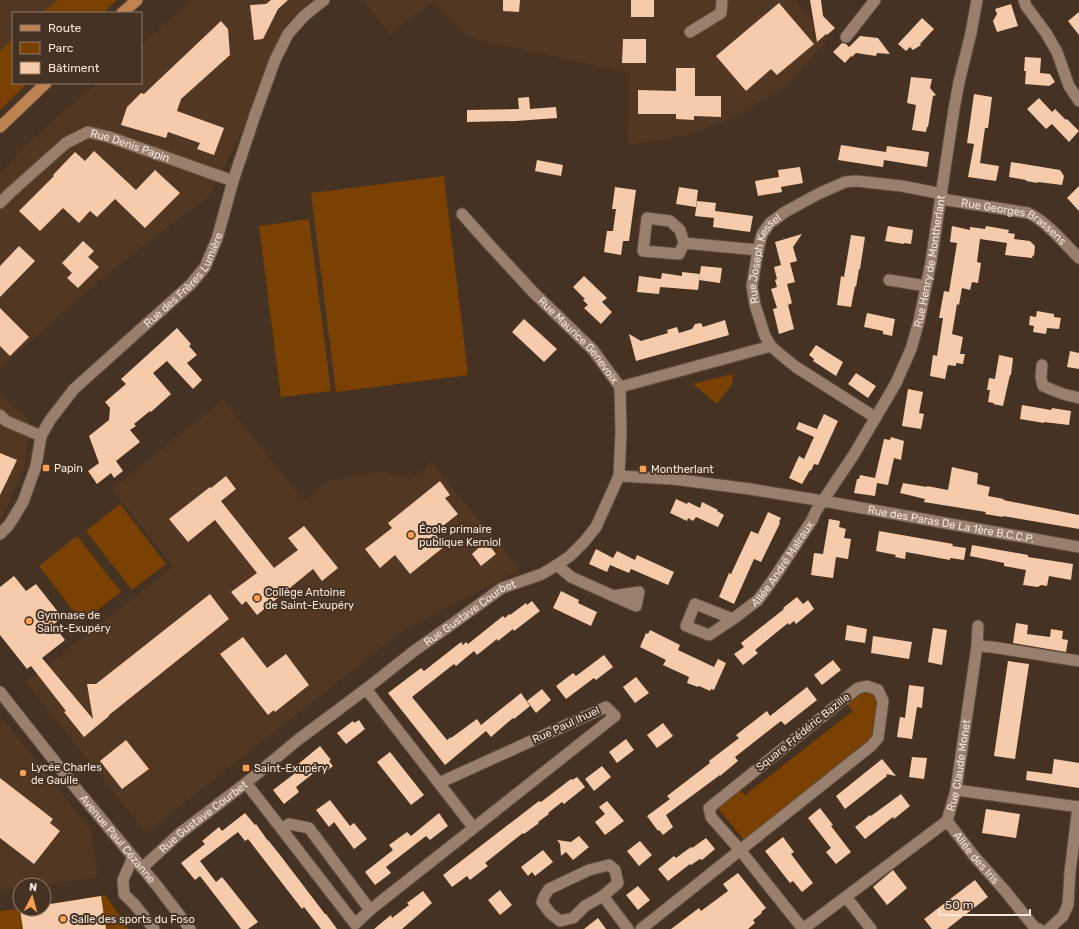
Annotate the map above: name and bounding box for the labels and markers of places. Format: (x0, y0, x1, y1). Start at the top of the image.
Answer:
place label: Papin (54, 462, 83, 475)
marker: Papin (41, 463, 51, 473)
place label: Montherlant (651, 463, 714, 476)
marker: Montherlant (638, 464, 648, 474)
place label: École primaire publique Kerniol (419, 523, 501, 549)
marker: École primaire publique Kerniol (406, 530, 416, 540)
place label: Collège Antoine de Saint-Exupéry (265, 586, 354, 612)
marker: Collège Antoine de Saint-Exupéry (252, 593, 262, 603)
place label: Gymnase de Saint-Exupéry (37, 609, 111, 635)
marker: Gymnase de Saint-Exupéry (24, 616, 34, 626)
place label: Lycée Charles de Gaulle (31, 761, 102, 787)
place label: Saint-Exupéry (254, 762, 328, 775)
marker: Saint-Exupéry (241, 763, 251, 773)
marker: Lycée Charles de Gaulle (18, 768, 28, 778)
place label: Salle des sports du Foso (71, 913, 195, 926)
marker: Salle des sports du Foso (58, 914, 68, 924)

